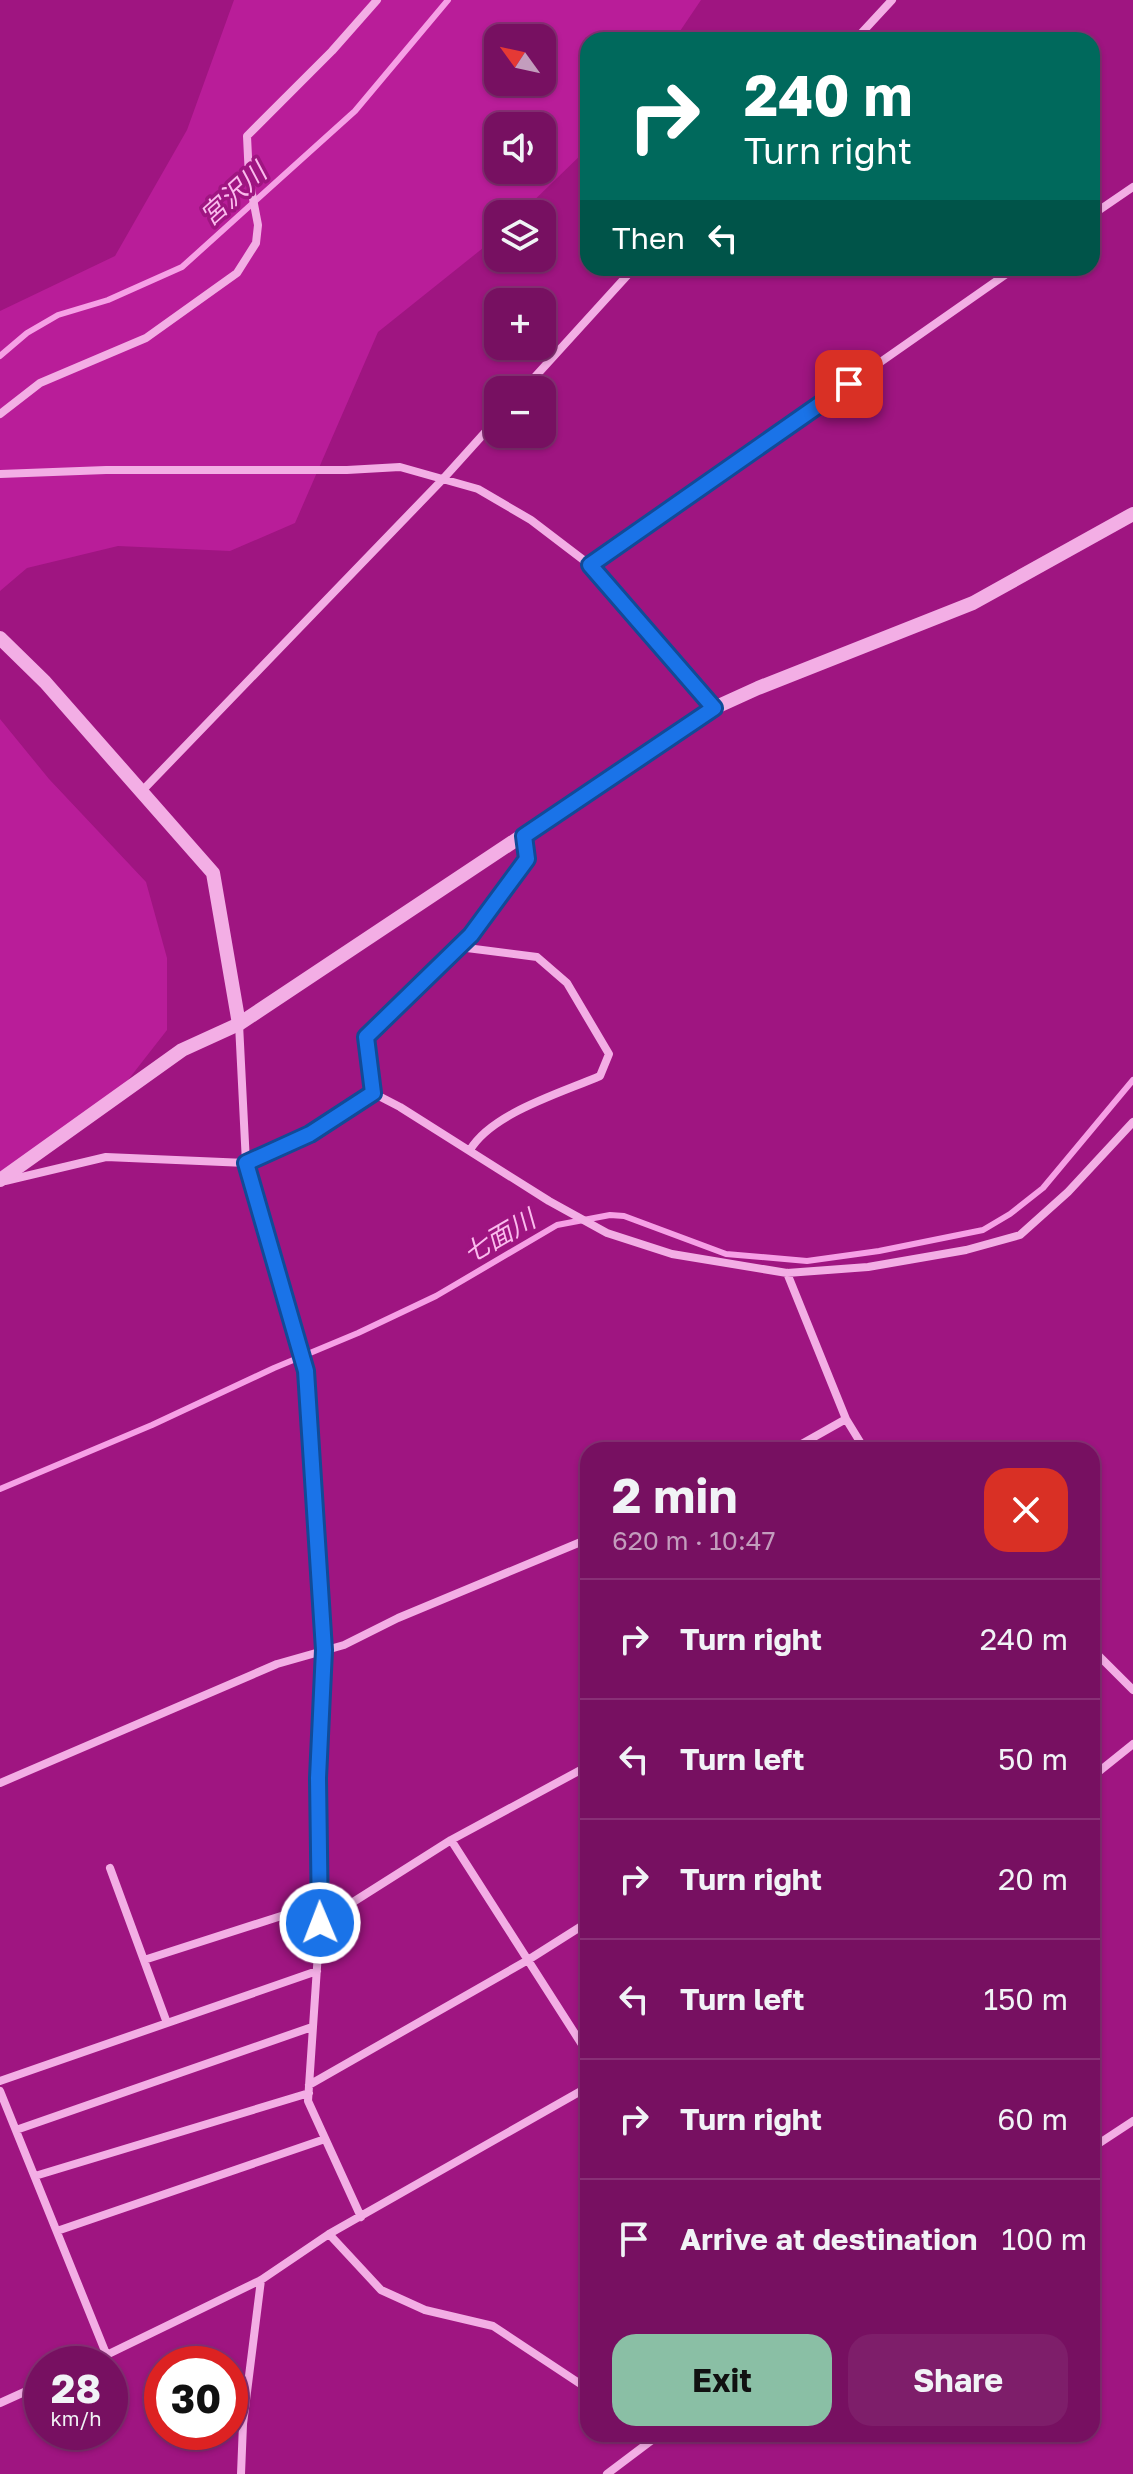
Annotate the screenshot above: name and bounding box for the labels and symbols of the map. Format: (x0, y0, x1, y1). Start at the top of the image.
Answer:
north arrow (484, 24, 556, 96)
water label: 宮沢川 (194, 154, 275, 232)
pin (815, 350, 883, 418)
water label: 七面川 (457, 1202, 543, 1269)
position arrow (278, 1881, 362, 1965)
speed limit sign: 30 (144, 2346, 248, 2450)

